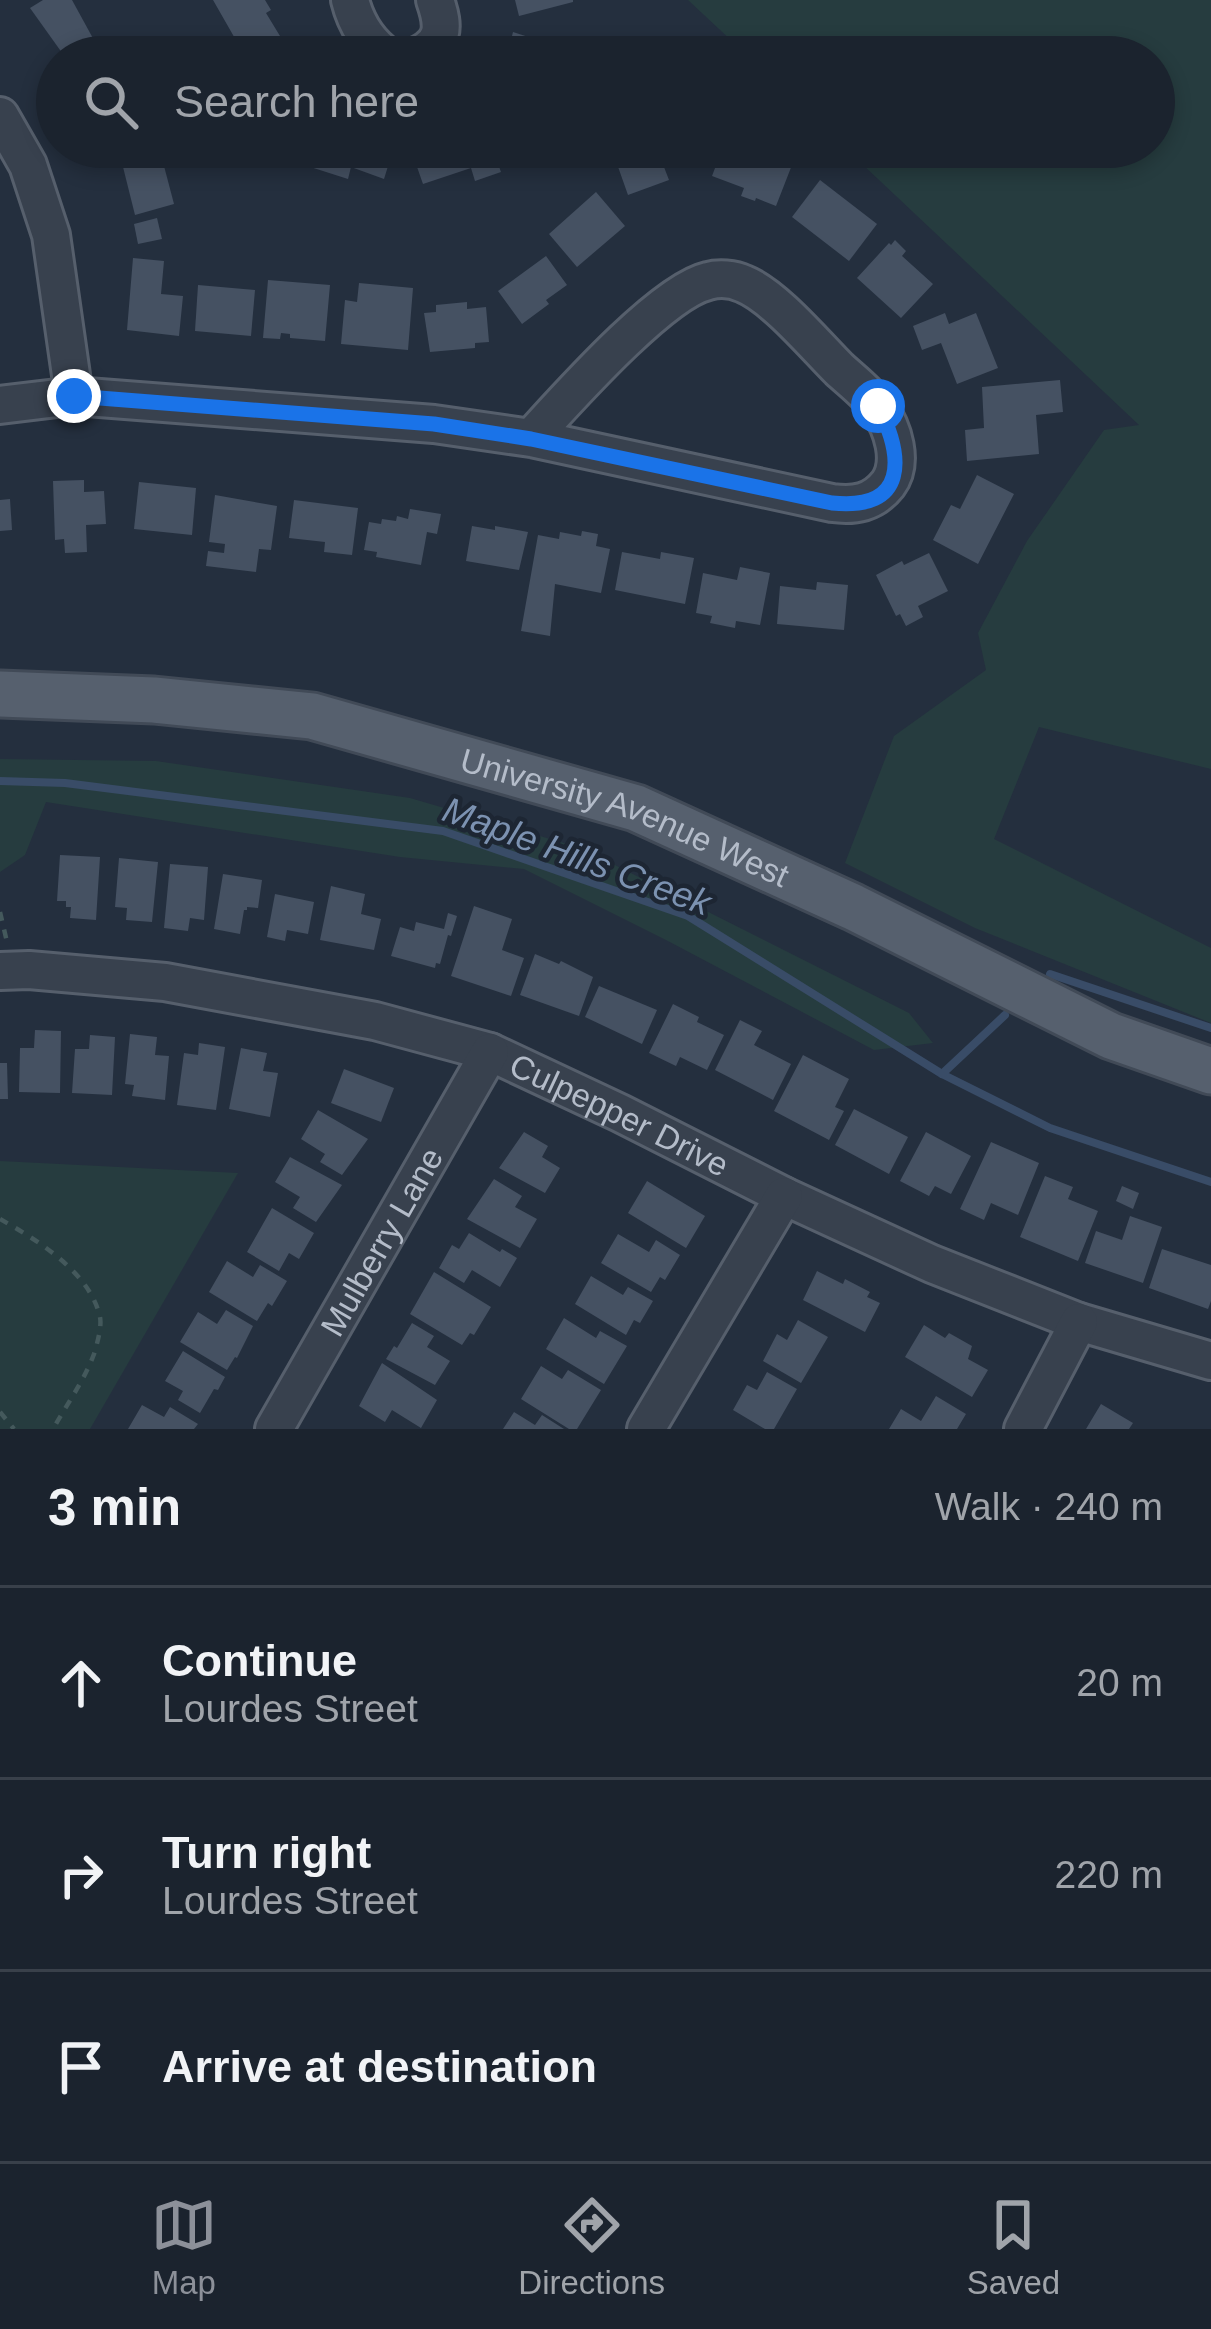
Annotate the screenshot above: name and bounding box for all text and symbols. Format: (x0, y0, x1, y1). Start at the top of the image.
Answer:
search box (36, 36, 1175, 168)
icon: search (78, 69, 144, 135)
text: Search here (174, 76, 419, 127)
route end (47, 369, 101, 423)
route start (851, 379, 905, 433)
street label: University Avenue West (456, 741, 795, 894)
water label: Maple Hills Creek (437, 788, 718, 924)
street label: Culpepper Drive (504, 1046, 735, 1183)
street label: Mulberry Lane (313, 1141, 450, 1342)
text: 3 min (48, 1479, 181, 1536)
text: Walk · 240 m (935, 1485, 1163, 1528)
text: Continue (162, 1635, 357, 1686)
icon: ahead (48, 1650, 114, 1716)
text: 20 m (1076, 1661, 1163, 1704)
text: Lourdes Street (162, 1687, 418, 1730)
text: Turn right (162, 1827, 371, 1878)
icon: right (48, 1842, 114, 1908)
text: 220 m (1055, 1853, 1163, 1896)
text: Lourdes Street (162, 1879, 418, 1922)
icon: arrive (48, 2034, 114, 2100)
text: Arrive at destination (162, 2041, 597, 2092)
tab: Map (151, 2192, 217, 2302)
tab: Directions (518, 2192, 665, 2302)
tab: Saved (967, 2192, 1060, 2302)

